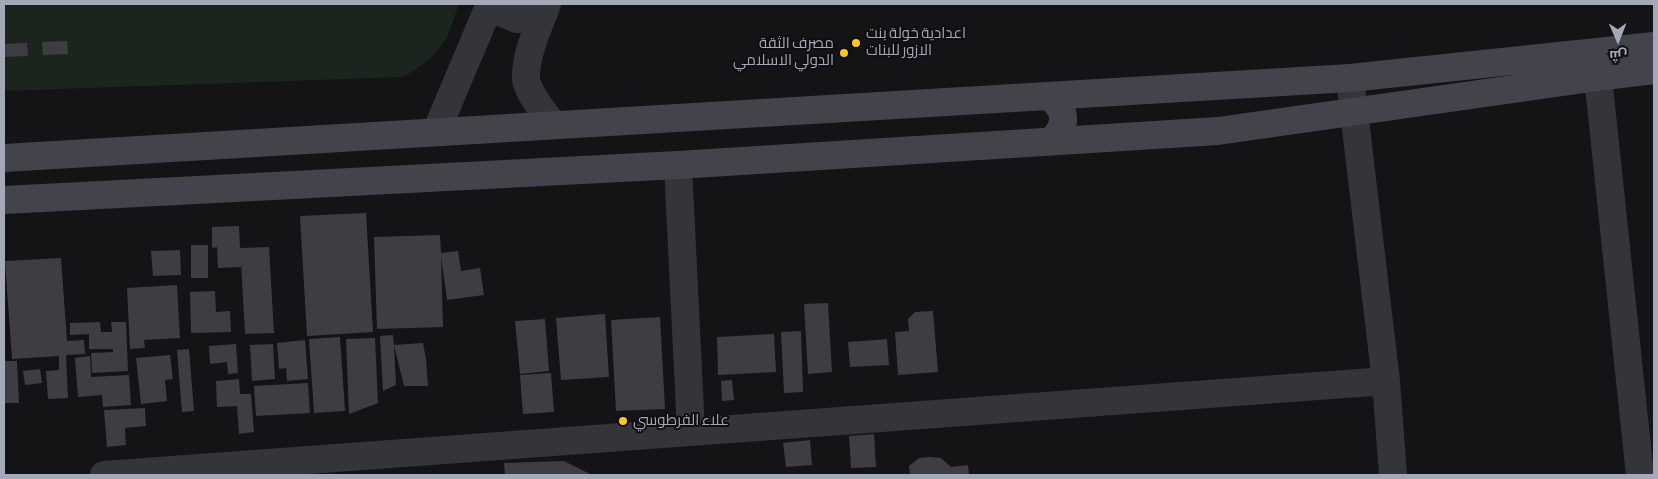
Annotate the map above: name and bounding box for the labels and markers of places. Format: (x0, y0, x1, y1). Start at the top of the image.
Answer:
place label: اعدادية خولة بنت الازور للبنات (866, 25, 966, 60)
place label: مصرف الثقة الدولي الاسلامي (733, 35, 834, 70)
marker: اعدادية خولة بنت الازور للبنات (850, 37, 862, 49)
marker: مصرف الثقة الدولي الاسلامي (838, 47, 850, 59)
place label: علاء الفرطوسي (633, 412, 729, 430)
marker: علاء الفرطوسي (617, 415, 629, 427)

